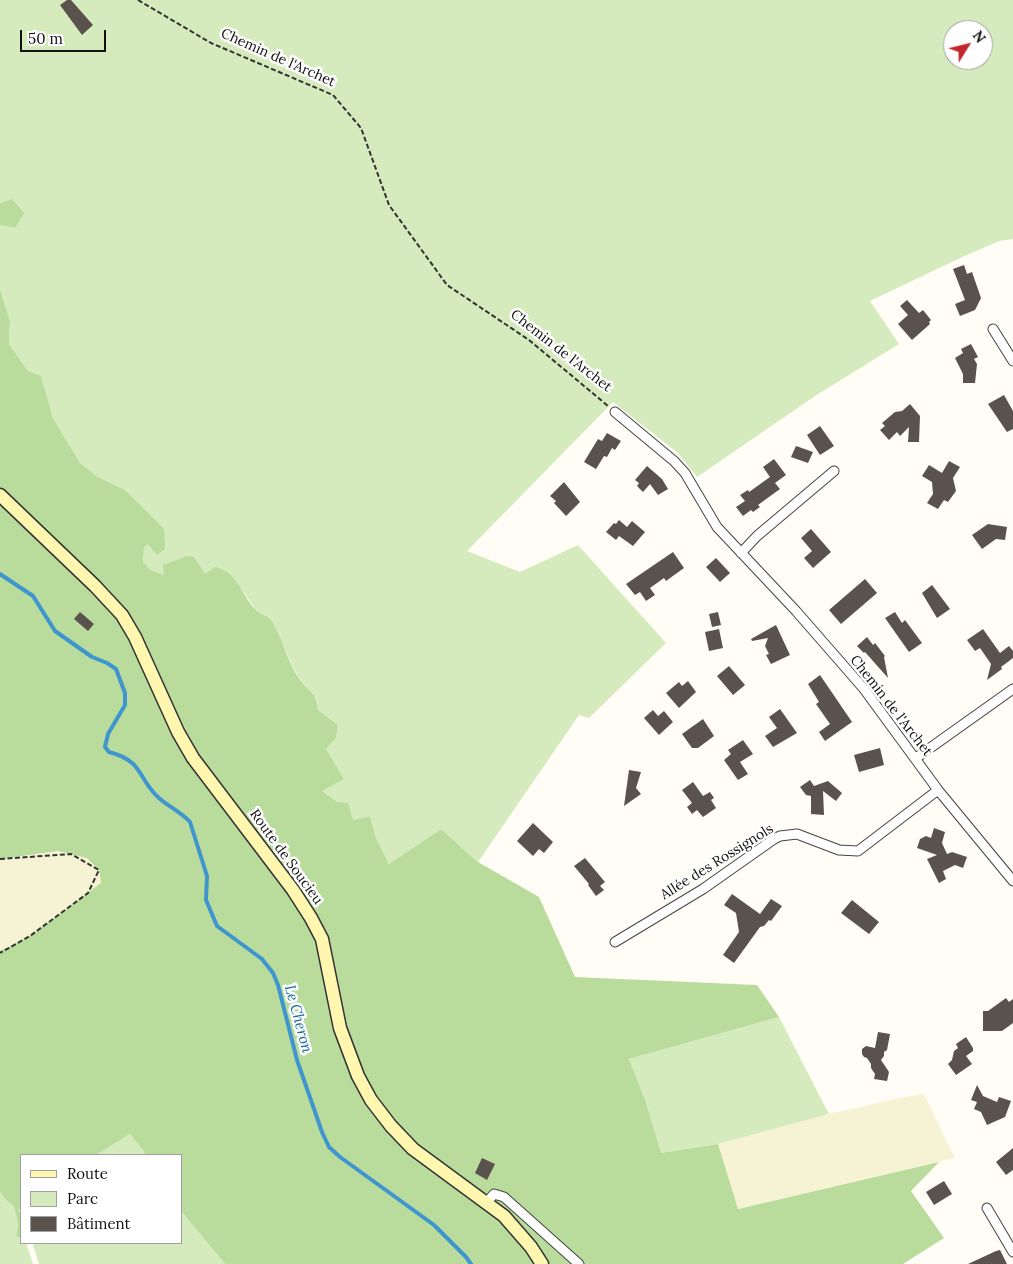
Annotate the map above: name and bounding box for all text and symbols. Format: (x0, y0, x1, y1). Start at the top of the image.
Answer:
scale bar (22, 20, 109, 52)
north arrow (943, 20, 993, 70)
street label: Chemin de l'Archet (218, 25, 338, 91)
text: N (969, 27, 990, 46)
text: 50 m (28, 29, 63, 48)
street label: Chemin de l'Archet (507, 306, 615, 396)
street label: Chemin de l'Archet (846, 652, 936, 760)
street label: Route de Soucieu (246, 806, 326, 908)
street label: Allée des Rossignols (658, 820, 776, 904)
water label: Le Cheron (280, 983, 316, 1055)
legend (20, 1154, 182, 1244)
text: Route (67, 1164, 108, 1183)
text: Parc (67, 1189, 98, 1208)
text: Bâtiment (67, 1214, 130, 1233)

